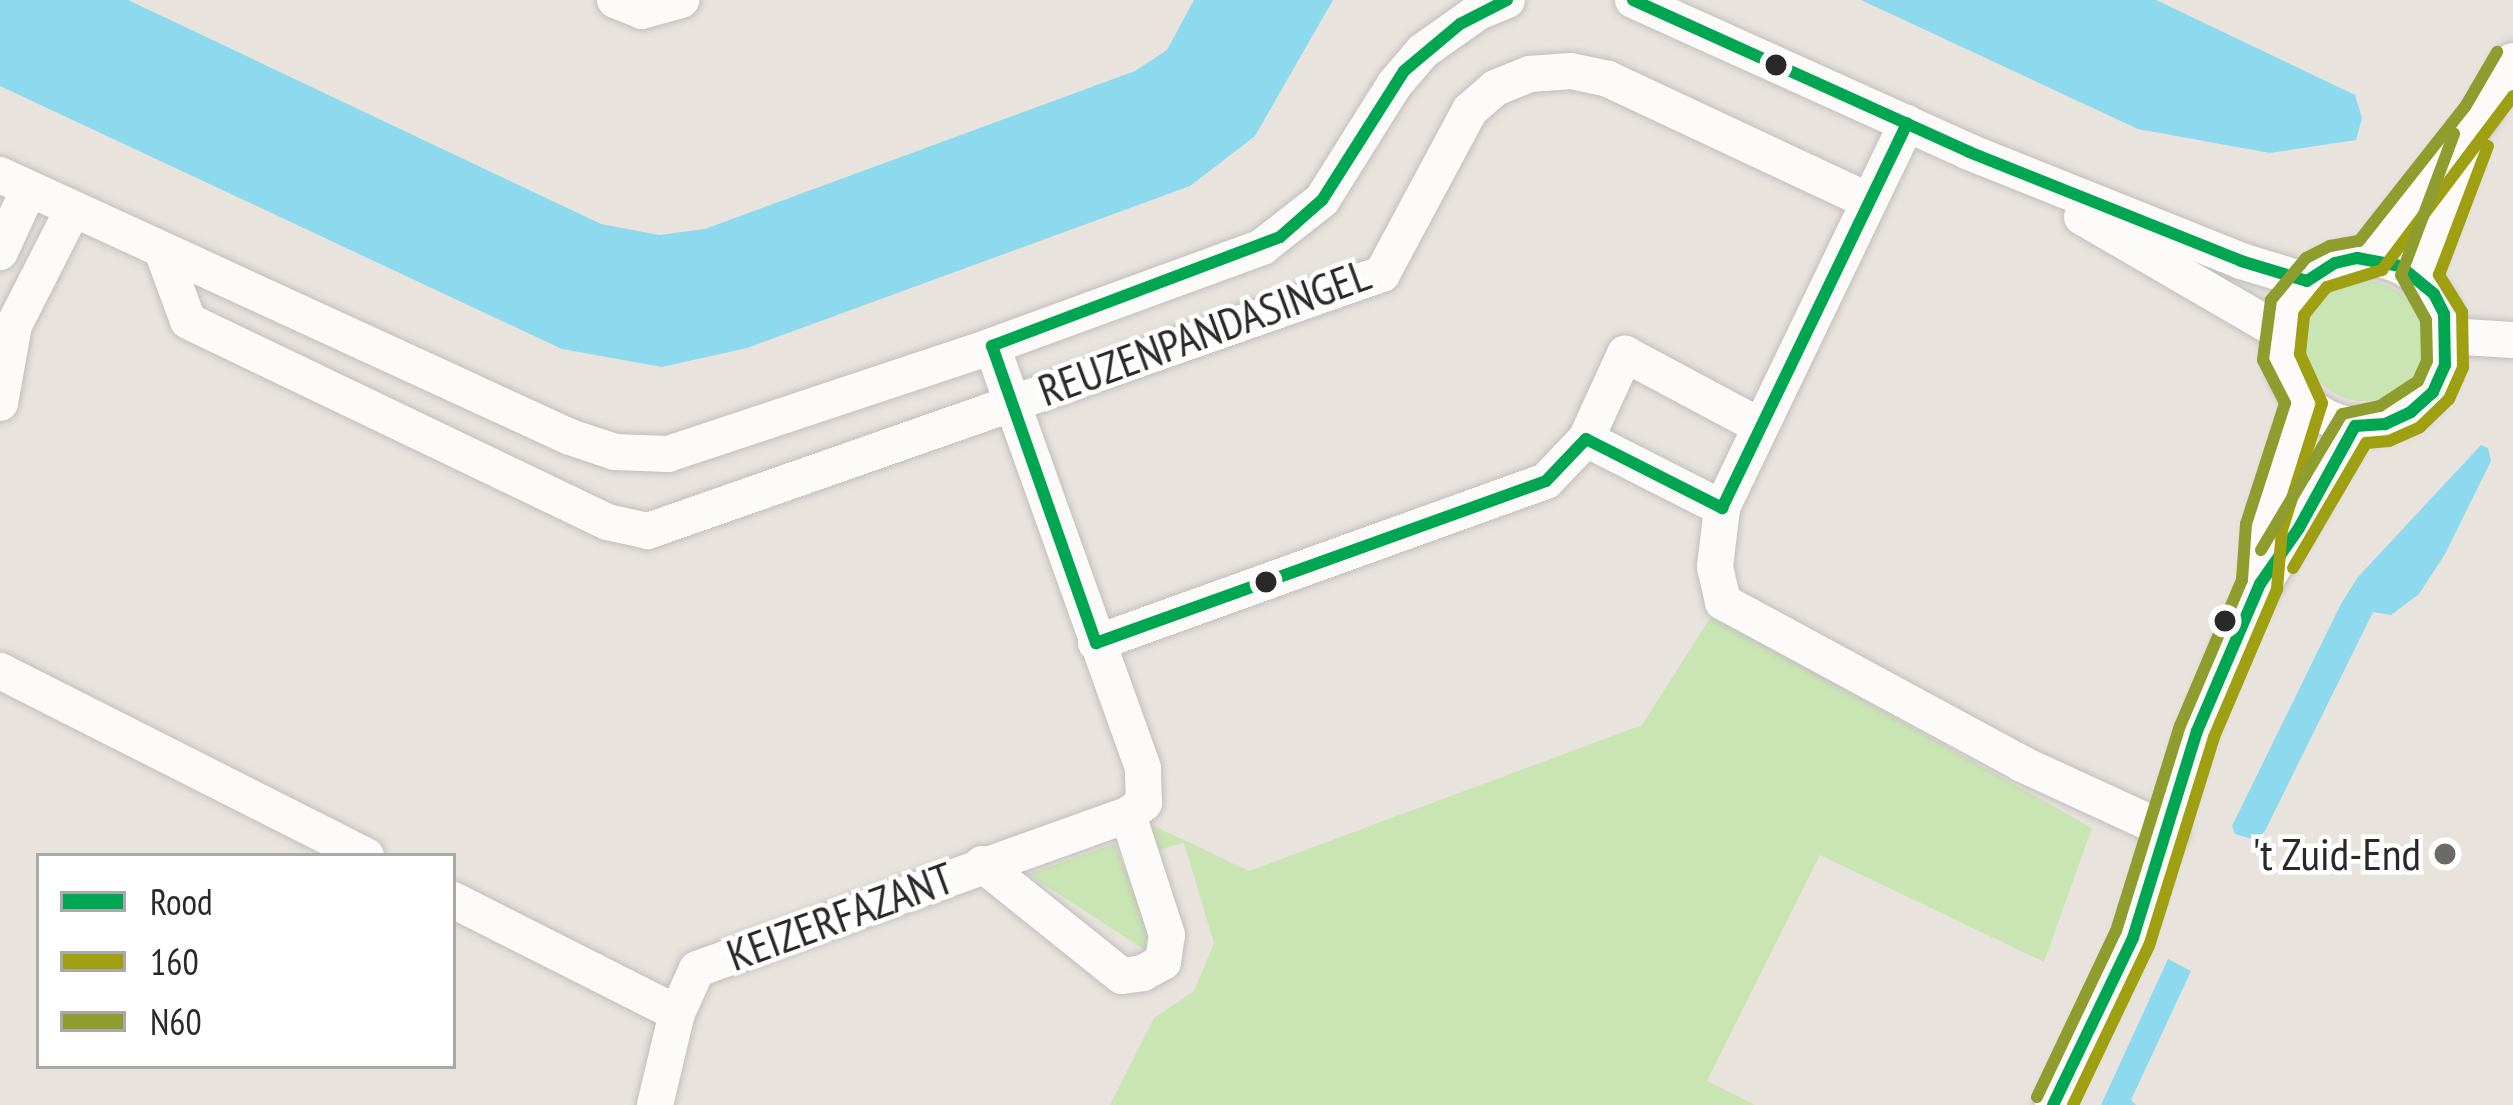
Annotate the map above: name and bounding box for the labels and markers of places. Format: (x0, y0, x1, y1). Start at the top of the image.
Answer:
unlabelled marker (1765, 54, 1787, 76)
unlabelled marker (1255, 571, 1277, 593)
unlabelled marker (2214, 610, 2236, 632)
place label: 't Zuid-End (2251, 827, 2421, 881)
marker: 't Zuid-End (2432, 841, 2458, 867)

